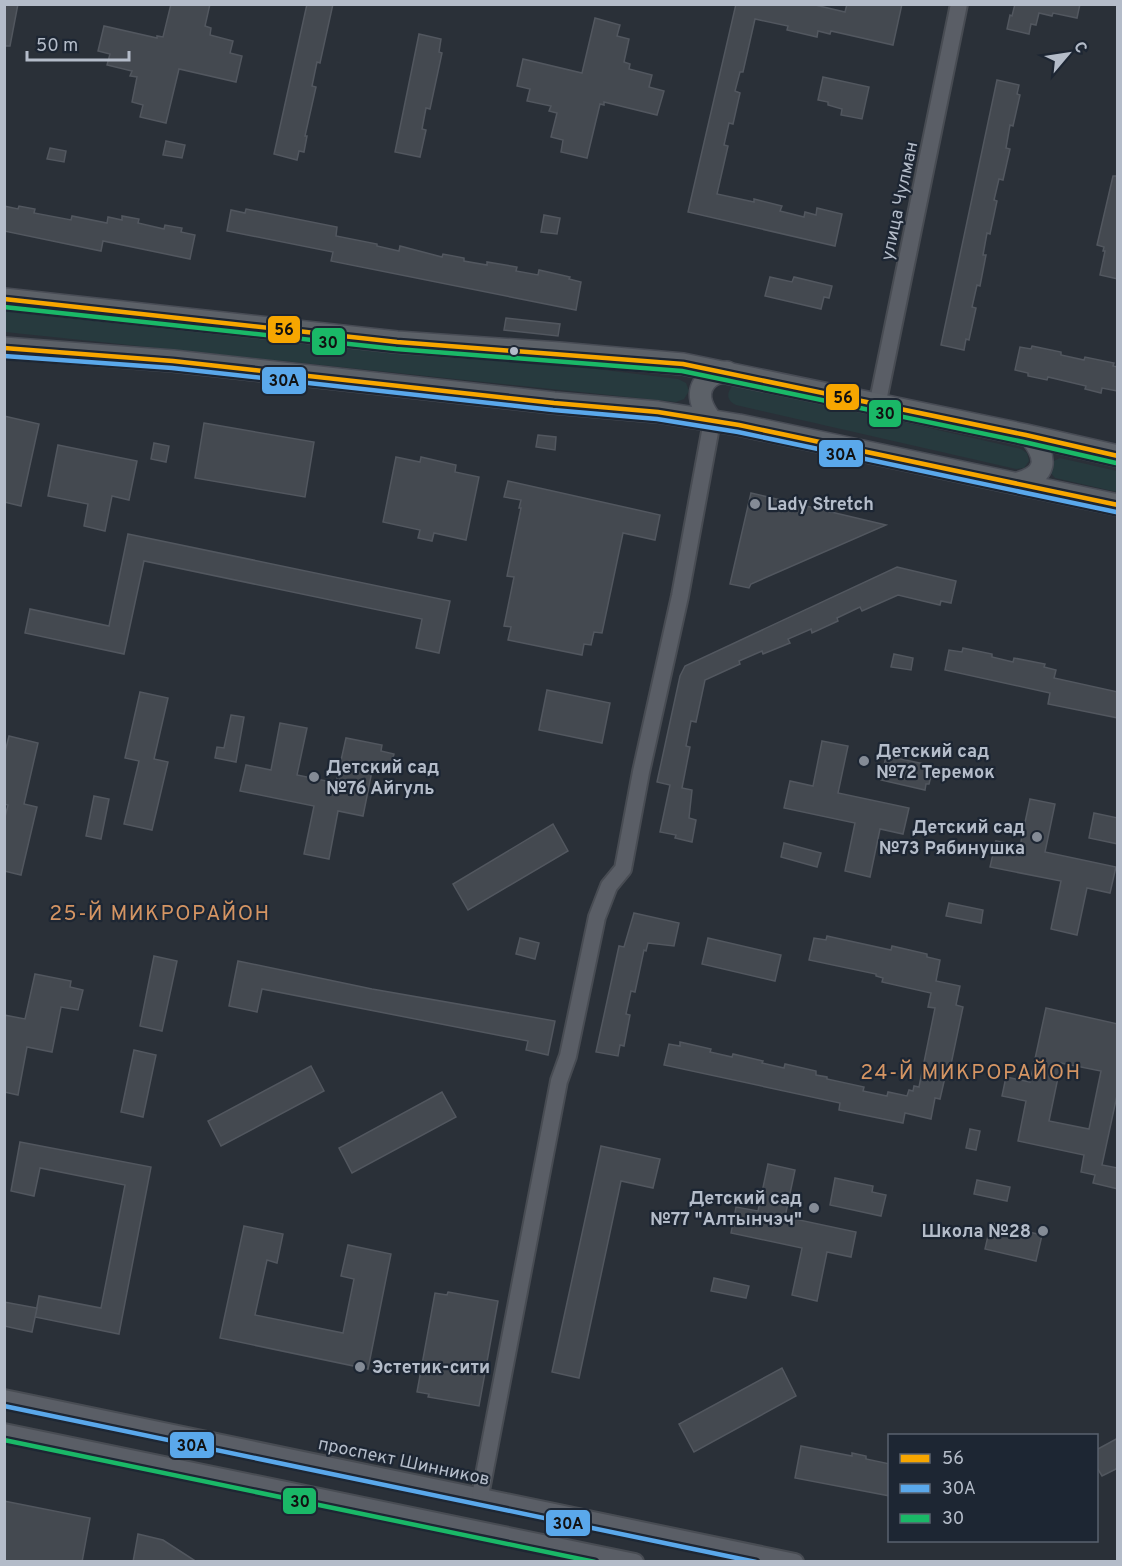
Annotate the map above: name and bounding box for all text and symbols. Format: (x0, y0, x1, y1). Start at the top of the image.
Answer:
scale bar (27, 24, 129, 62)
north arrow (1038, 24, 1098, 84)
text: 50 m (36, 35, 78, 58)
text: С (1068, 38, 1091, 57)
street label: улица Чулман (877, 140, 924, 263)
line badge: 56 (267, 315, 301, 344)
text: 56 (274, 321, 294, 341)
line badge: 30 (311, 327, 346, 356)
text: 30 (318, 334, 338, 354)
unlabelled marker (508, 345, 520, 357)
line badge: 30А (261, 366, 307, 395)
text: 30А (269, 372, 299, 392)
line badge: 56 (825, 383, 860, 411)
text: 56 (833, 389, 853, 409)
line badge: 30 (868, 399, 902, 428)
text: 30 (875, 405, 895, 425)
line badge: 30А (818, 439, 864, 468)
text: 30А (826, 446, 856, 466)
place label: Lady Stretch (767, 494, 874, 517)
marker: Lady Stretch (748, 497, 762, 511)
place label: Детский сад №72 Теремок (876, 741, 995, 785)
marker: Детский сад №72 Теремок (857, 754, 871, 768)
place label: Детский сад №76 Айгуль (326, 757, 439, 801)
marker: Детский сад №76 Айгуль (307, 770, 321, 784)
place label: Детский сад №73 Рябинушка (879, 817, 1025, 861)
marker: Детский сад №73 Рябинушка (1030, 830, 1044, 844)
district label: 25-Й МИКРОРАЙОН (49, 900, 271, 928)
district label: 24-Й МИКРОРАЙОН (860, 1059, 1082, 1087)
place label: Детский сад №77 "Алтынчэч" (650, 1188, 802, 1232)
marker: Детский сад №77 "Алтынчэч" (807, 1201, 821, 1215)
place label: Школа №28 (921, 1221, 1031, 1244)
marker: Школа №28 (1036, 1224, 1050, 1238)
place label: Эстетик-сити (372, 1357, 490, 1380)
marker: Эстетик-сити (353, 1360, 367, 1374)
line badge: 30А (169, 1431, 215, 1459)
street label: проспект Шинников (316, 1433, 492, 1492)
legend (888, 1434, 1098, 1542)
text: 30А (177, 1437, 207, 1457)
text: 56 (942, 1448, 964, 1471)
text: 30А (942, 1478, 976, 1501)
line badge: 30 (282, 1487, 317, 1515)
text: 30 (290, 1493, 310, 1513)
text: 30 (942, 1508, 964, 1531)
line badge: 30А (545, 1509, 591, 1537)
text: 30А (553, 1515, 583, 1535)

